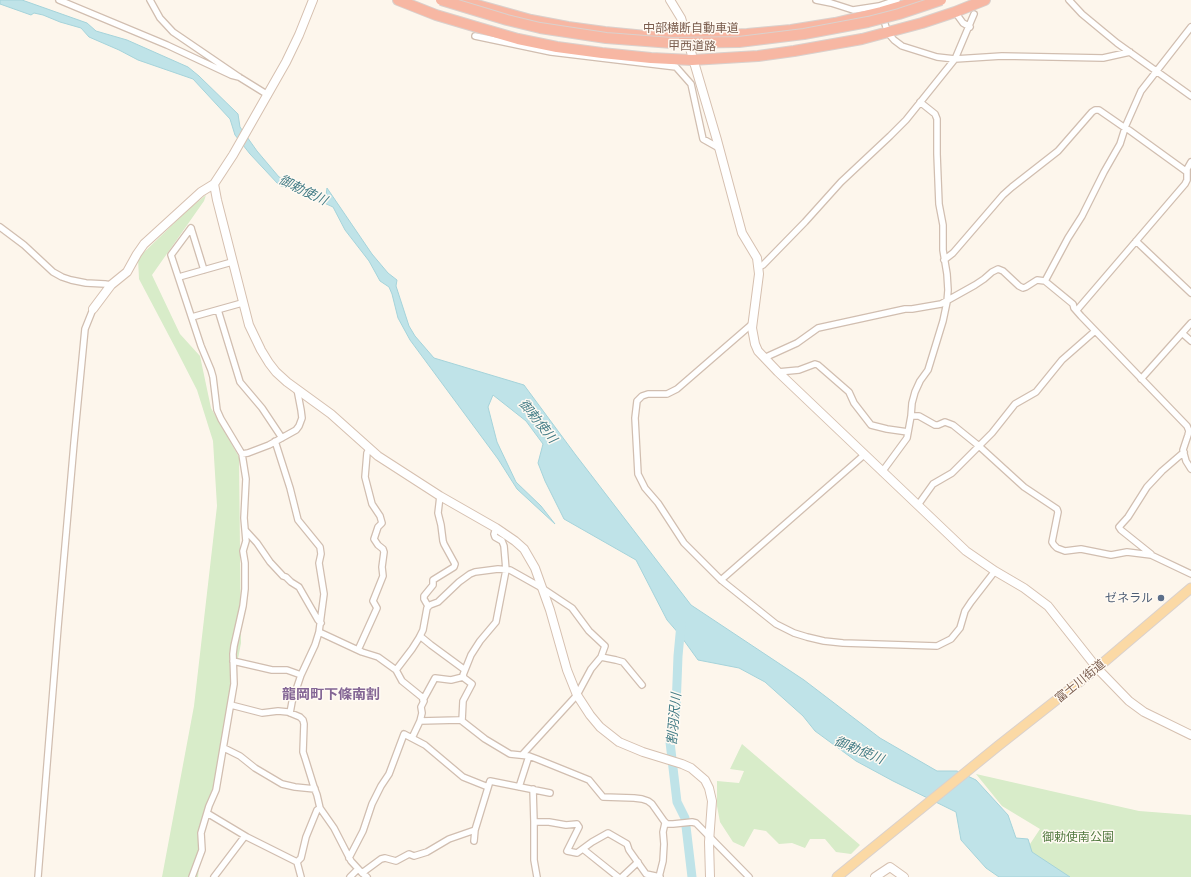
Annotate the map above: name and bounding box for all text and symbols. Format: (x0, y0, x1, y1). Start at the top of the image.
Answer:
street label: 中部横断自動車道 (643, 21, 739, 35)
street label: 甲西道路 (668, 38, 716, 54)
water label: 御勅使川 (276, 172, 330, 208)
water label: 御勅使川 (516, 396, 560, 446)
place label: ゼネラル (1105, 591, 1153, 605)
marker: ゼネラル (1156, 593, 1166, 603)
street label: 富士川街道 (1052, 657, 1108, 705)
district label: 龍岡町下條南割 (282, 686, 380, 702)
water label: 割羽沢川 (664, 692, 684, 746)
water label: 御勅使川 (832, 733, 886, 767)
park label: 御勅使南公園 (1042, 830, 1114, 844)

